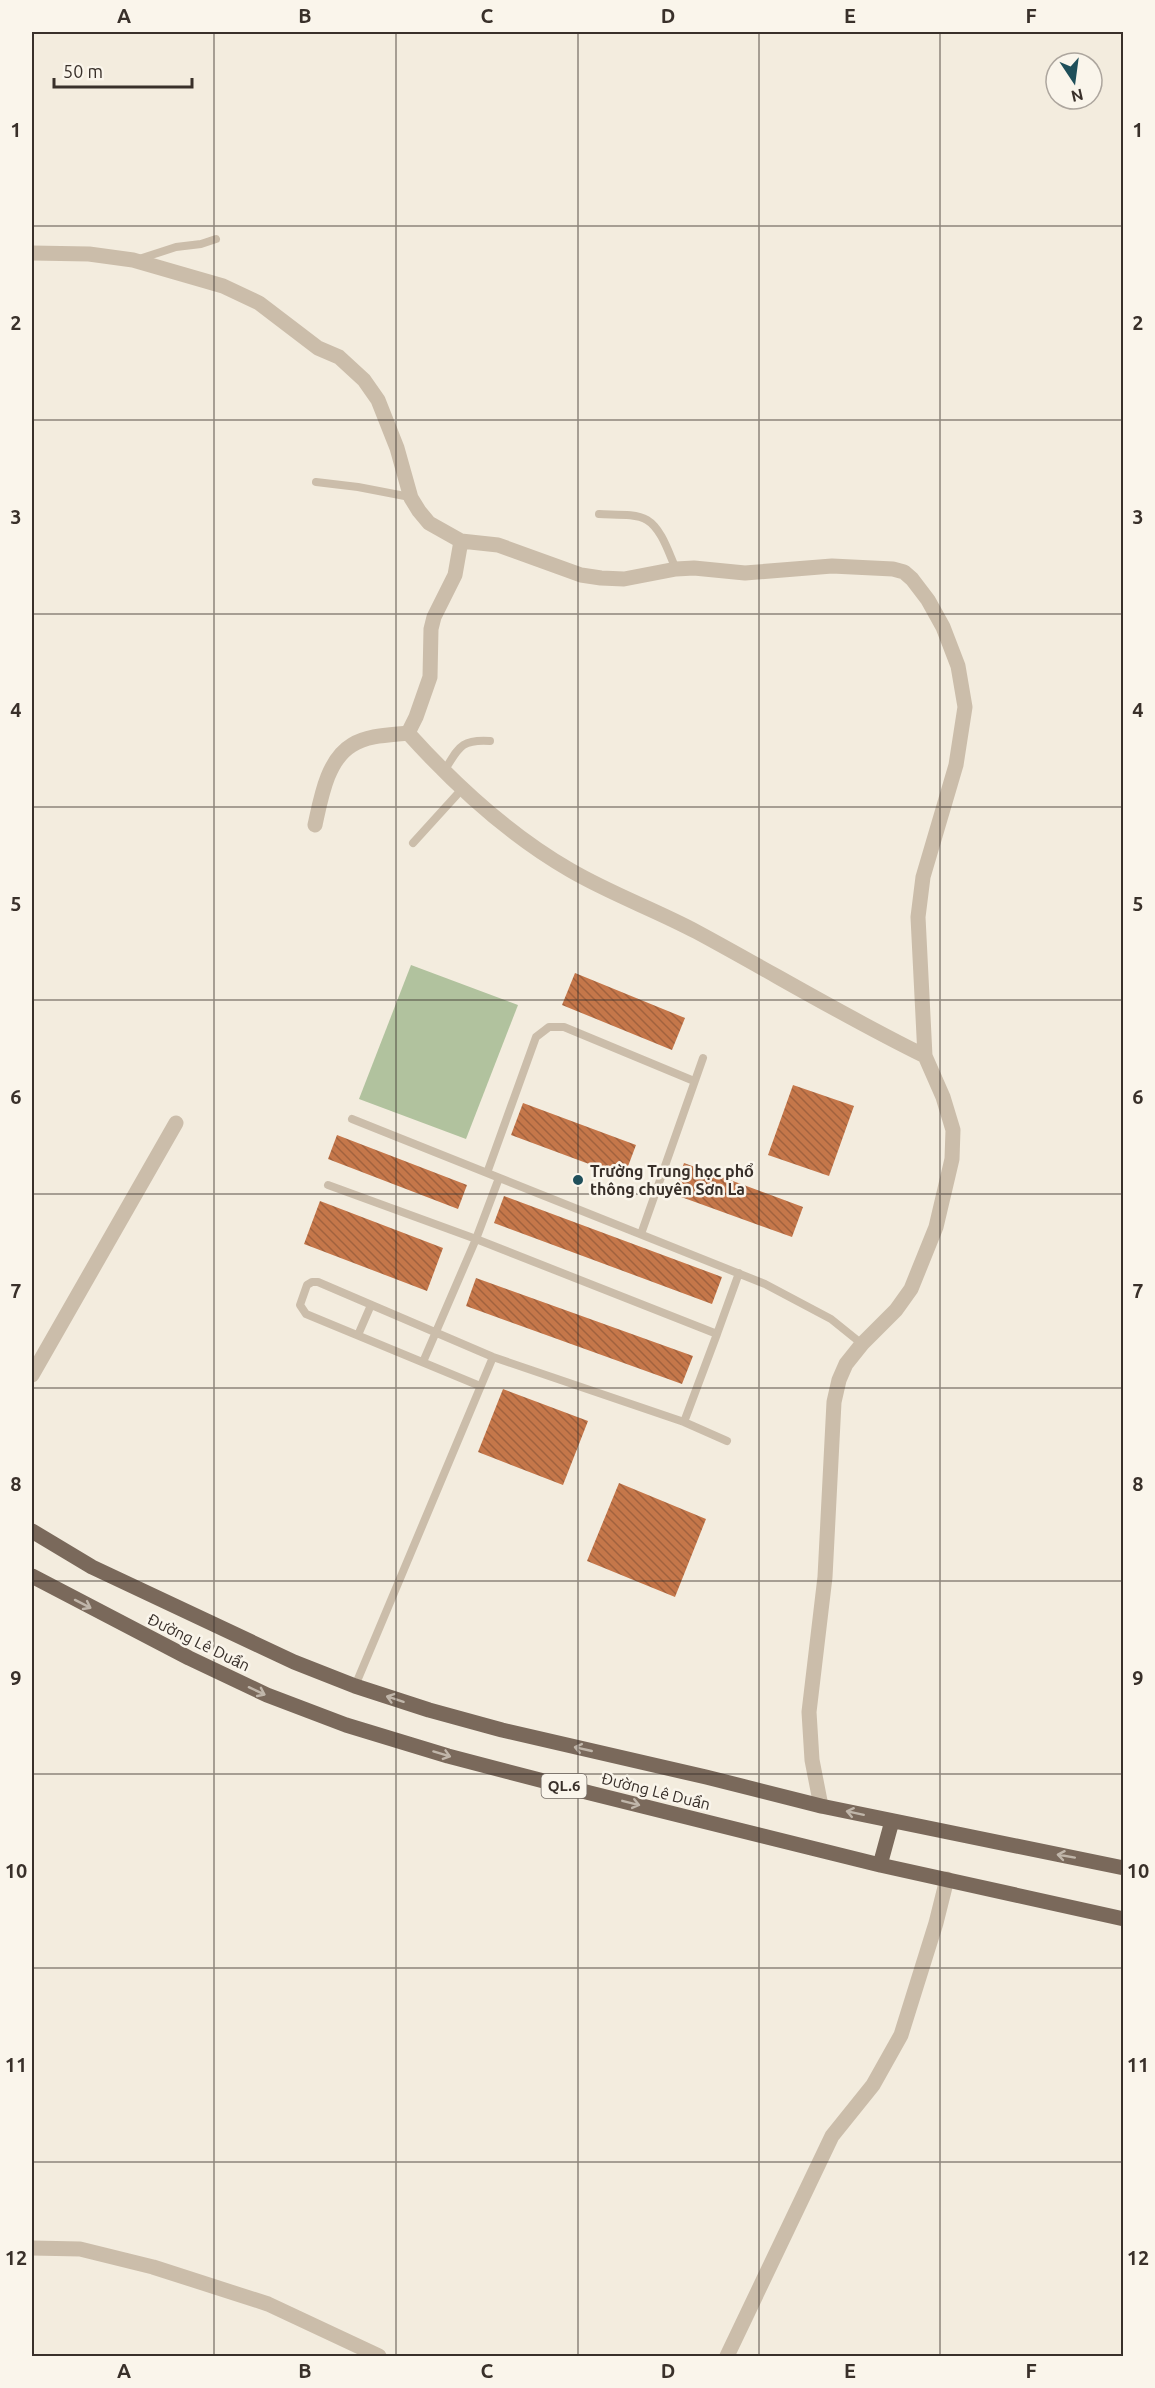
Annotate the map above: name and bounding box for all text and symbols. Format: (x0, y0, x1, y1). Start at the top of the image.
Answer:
text: A (117, 4, 131, 27)
text: B (298, 4, 312, 27)
text: C (481, 4, 494, 27)
text: D (661, 4, 675, 27)
text: E (844, 4, 856, 27)
text: F (1025, 4, 1037, 27)
scale bar (54, 51, 192, 89)
north arrow (1044, 51, 1104, 111)
text: 50 m (63, 61, 103, 81)
text: N (1070, 86, 1085, 106)
text: 1 (10, 118, 22, 141)
text: 1 (1132, 118, 1144, 141)
text: 2 (10, 311, 22, 334)
text: 2 (1132, 311, 1144, 334)
text: 3 (10, 505, 22, 528)
text: 3 (1132, 505, 1144, 528)
text: 4 (10, 698, 22, 721)
text: 4 (1132, 698, 1144, 721)
text: 5 (10, 892, 22, 915)
text: 5 (1132, 892, 1144, 915)
text: 6 (10, 1085, 22, 1108)
text: 6 (1132, 1085, 1144, 1108)
place label: Trường Trung học phổ thông chuyên Sơn La (590, 1162, 754, 1198)
marker: Trường Trung học phổ thông chuyên Sơn La (571, 1173, 585, 1187)
text: 7 (10, 1279, 22, 1302)
text: 7 (1132, 1279, 1144, 1302)
text: 8 (10, 1472, 22, 1495)
text: 8 (1132, 1472, 1144, 1495)
one-way arrow (73, 1599, 91, 1610)
street label: Đường Lê Duẩn (145, 1609, 253, 1675)
text: 9 (10, 1666, 22, 1689)
text: 9 (1132, 1666, 1144, 1689)
one-way arrow (248, 1685, 266, 1697)
one-way arrow (386, 1693, 405, 1704)
one-way arrow (574, 1743, 593, 1754)
one-way arrow (432, 1749, 451, 1760)
street label: Đường Lê Duẩn (600, 1769, 712, 1813)
road number: QL.6 (542, 1774, 586, 1798)
one-way arrow (621, 1797, 640, 1809)
one-way arrow (845, 1807, 865, 1818)
one-way arrow (1057, 1850, 1077, 1861)
text: 10 (5, 1859, 27, 1882)
text: 10 (1127, 1859, 1149, 1882)
text: 11 (5, 2053, 27, 2076)
text: 11 (1127, 2053, 1149, 2076)
text: 12 (5, 2246, 27, 2269)
text: 12 (1127, 2246, 1149, 2269)
text: A (117, 2359, 131, 2382)
text: B (298, 2359, 312, 2382)
text: C (481, 2359, 494, 2382)
text: D (661, 2359, 675, 2382)
text: E (844, 2359, 856, 2382)
text: F (1025, 2359, 1037, 2382)

